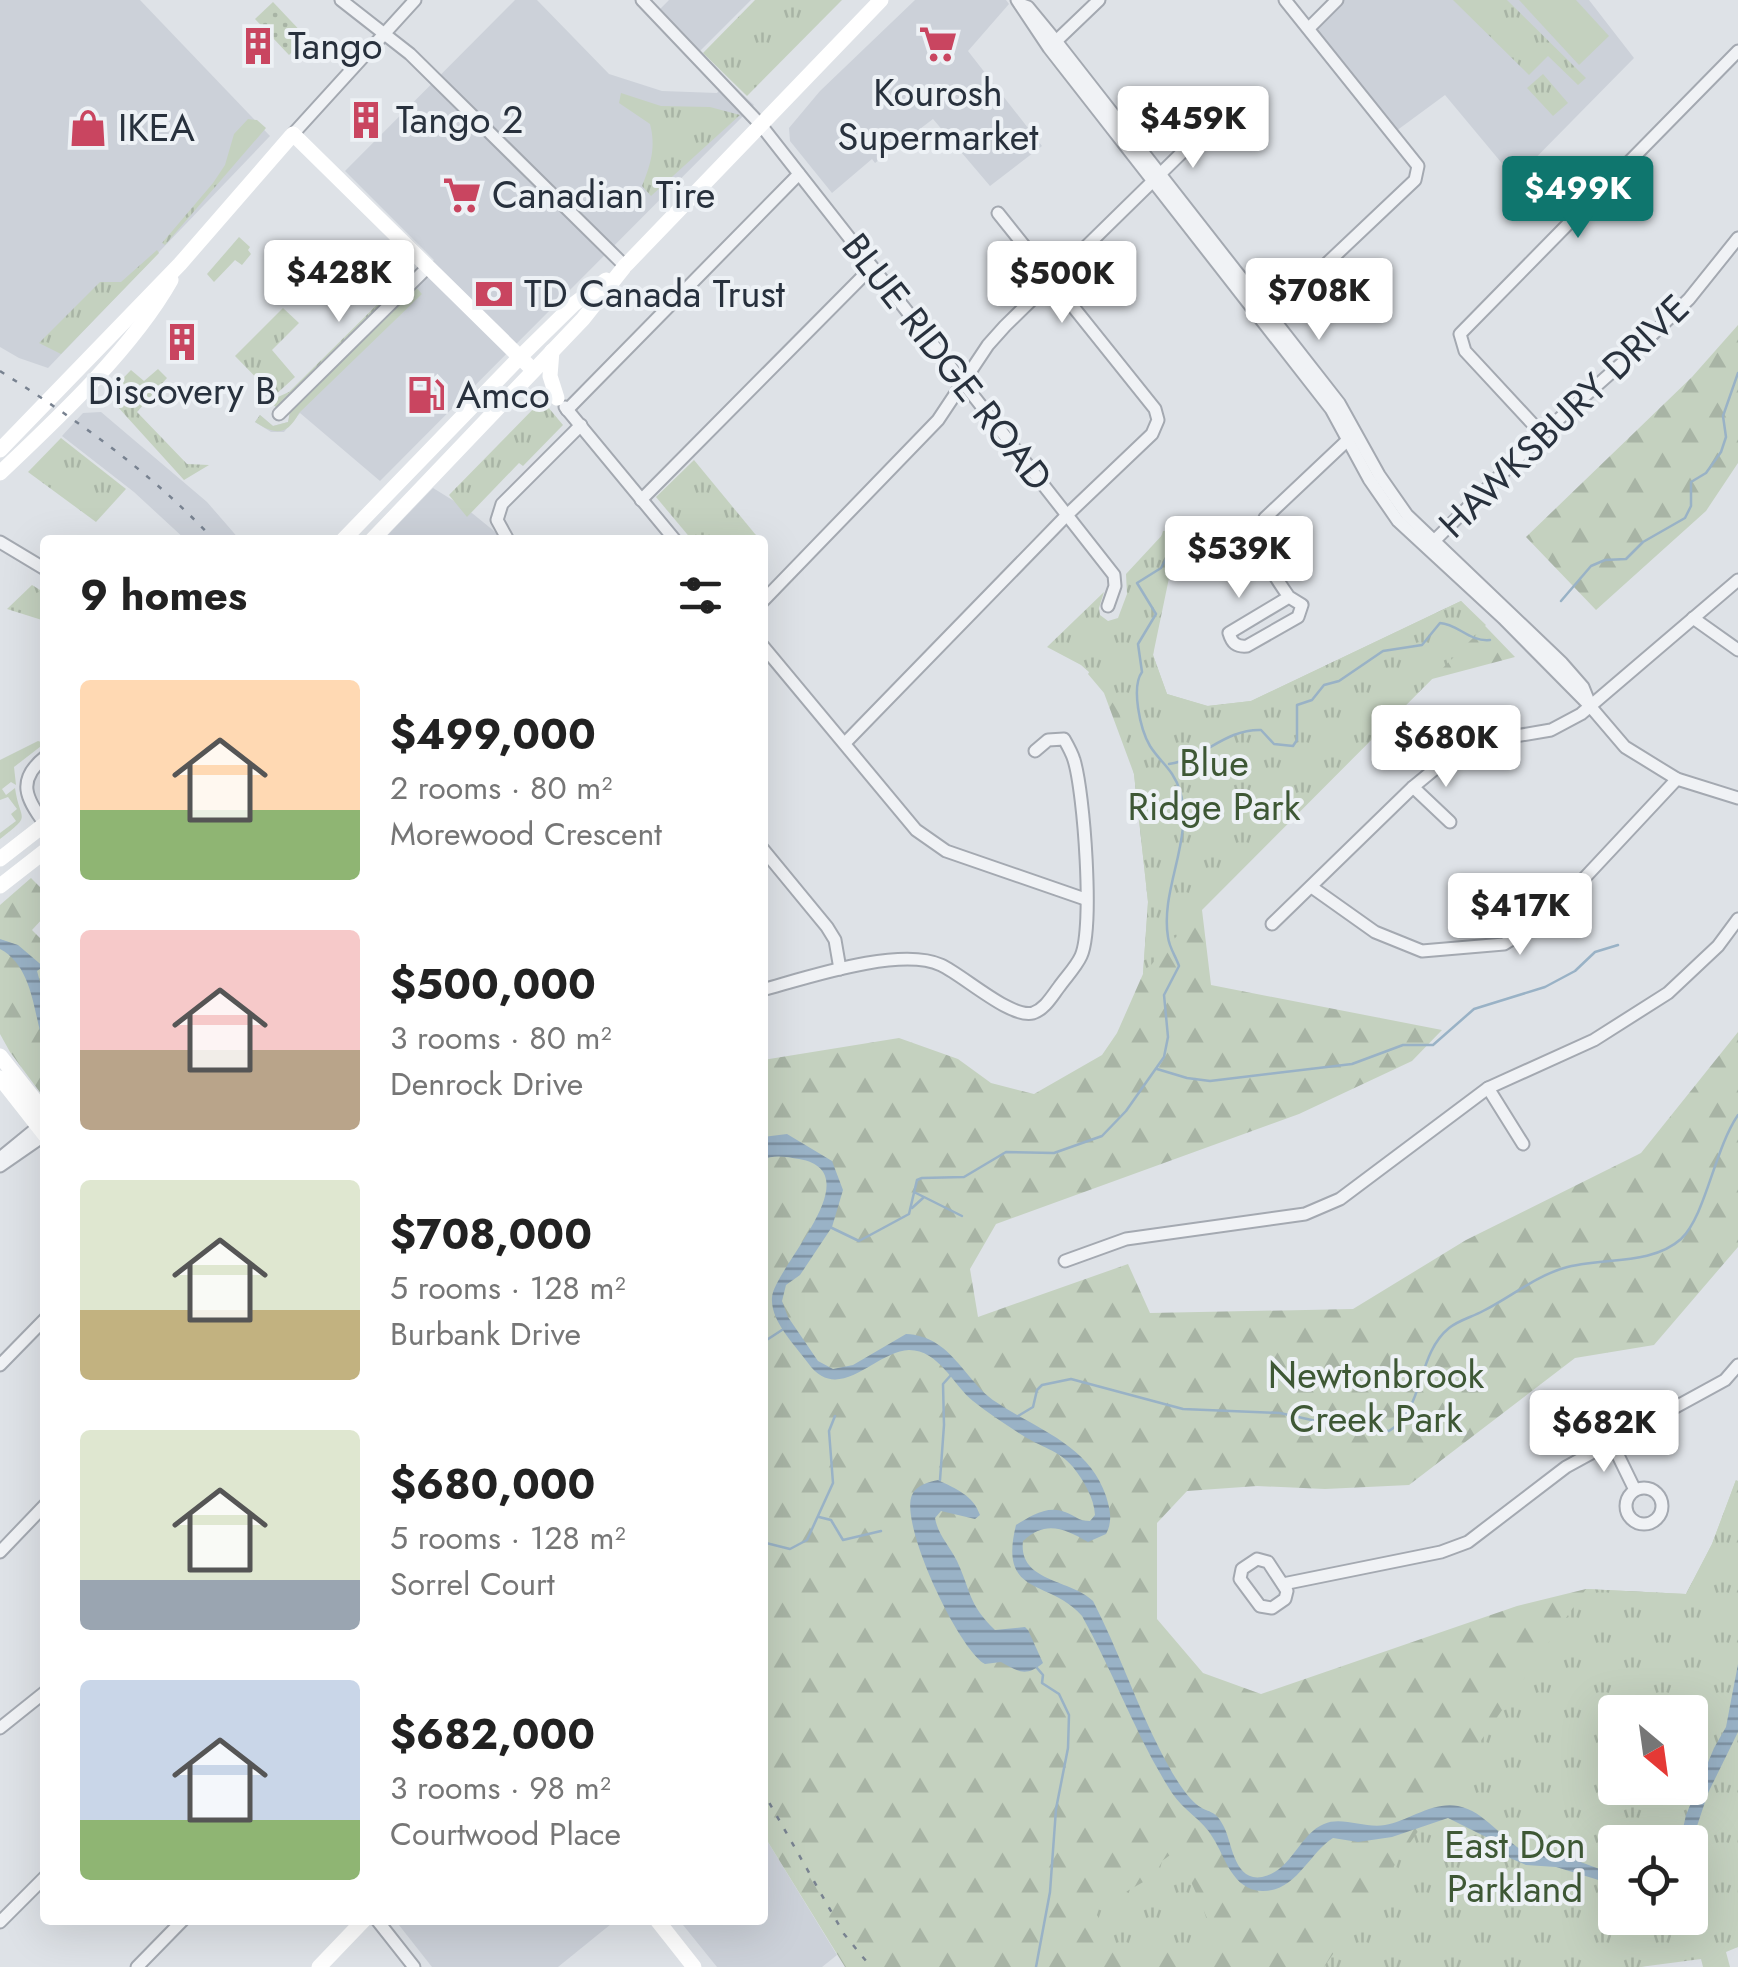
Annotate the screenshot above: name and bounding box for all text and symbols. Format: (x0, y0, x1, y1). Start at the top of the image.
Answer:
place label: Tango (288, 18, 383, 73)
supermarket icon: Kourosh Supermarket (917, 23, 959, 65)
building icon: Tango (237, 25, 279, 67)
place label: Kourosh Supermarket (838, 65, 1038, 164)
pin: $459K (1123, 86, 1263, 171)
place label: Tango 2 (396, 92, 524, 147)
text: $459K (1140, 95, 1246, 141)
building icon: Tango 2 (345, 99, 387, 141)
place label: IKEA (118, 100, 195, 155)
shop icon: IKEA (67, 107, 109, 149)
pin: $499K (1508, 156, 1648, 241)
text: $499K (1524, 165, 1632, 211)
place label: Canadian Tire (492, 167, 715, 222)
supermarket icon: Canadian Tire (441, 174, 483, 216)
street label: BLUE RIDGE ROAD (829, 221, 1066, 502)
pin: $428K (269, 240, 409, 325)
pin: $500K (992, 241, 1132, 326)
text: $428K (286, 249, 392, 295)
text: $500K (1009, 250, 1115, 296)
pin: $708K (1249, 258, 1389, 343)
place label: TD Canada Trust (524, 266, 785, 321)
text: $708K (1268, 267, 1370, 313)
bank icon: TD Canada Trust (473, 273, 515, 315)
street label: HAWKSBURY DRIVE (1426, 281, 1701, 550)
building icon: Discovery B (161, 321, 203, 363)
place label: Discovery B (88, 363, 276, 418)
place label: Amco (456, 367, 550, 422)
fuel station icon: Amco (405, 374, 447, 416)
pin: $539K (1169, 516, 1309, 601)
text: $539K (1187, 525, 1291, 571)
text: 9 homes (80, 565, 247, 626)
icon: filters (673, 568, 728, 623)
text: $499,000 (390, 704, 596, 765)
pin: $680K (1376, 705, 1516, 790)
text: $680K (1394, 714, 1498, 760)
icon: home (160, 720, 280, 840)
park label: Blue Ridge Park (1127, 735, 1301, 834)
text: 2 rooms · 80 m² (390, 765, 612, 811)
text: Morewood Crescent (390, 811, 662, 857)
pin: $417K (1450, 873, 1590, 958)
text: $417K (1470, 882, 1570, 928)
text: $500,000 (390, 954, 596, 1015)
icon: home (160, 970, 280, 1090)
text: 3 rooms · 80 m² (390, 1015, 611, 1061)
text: Denrock Drive (390, 1061, 583, 1107)
text: $708,000 (390, 1204, 592, 1265)
icon: home (160, 1220, 280, 1340)
text: 5 rooms · 128 m² (390, 1265, 625, 1311)
text: Burbank Drive (390, 1311, 581, 1357)
park label: Newtonbrook Creek Park (1268, 1347, 1485, 1446)
pin: $682K (1534, 1390, 1674, 1475)
text: $682K (1552, 1399, 1656, 1445)
text: $680,000 (390, 1454, 595, 1515)
icon: home (160, 1470, 280, 1590)
text: 5 rooms · 128 m² (390, 1515, 625, 1561)
text: Sorrel Court (390, 1561, 555, 1607)
north arrow (1598, 1695, 1708, 1805)
map controls (1598, 1695, 1708, 1935)
text: $682,000 (390, 1704, 595, 1765)
icon: home (160, 1720, 280, 1840)
text: 3 rooms · 98 m² (390, 1765, 611, 1811)
text: Courtwood Place (390, 1811, 621, 1857)
park label: East Don Parkland (1444, 1817, 1586, 1916)
button: locate (1598, 1825, 1708, 1935)

